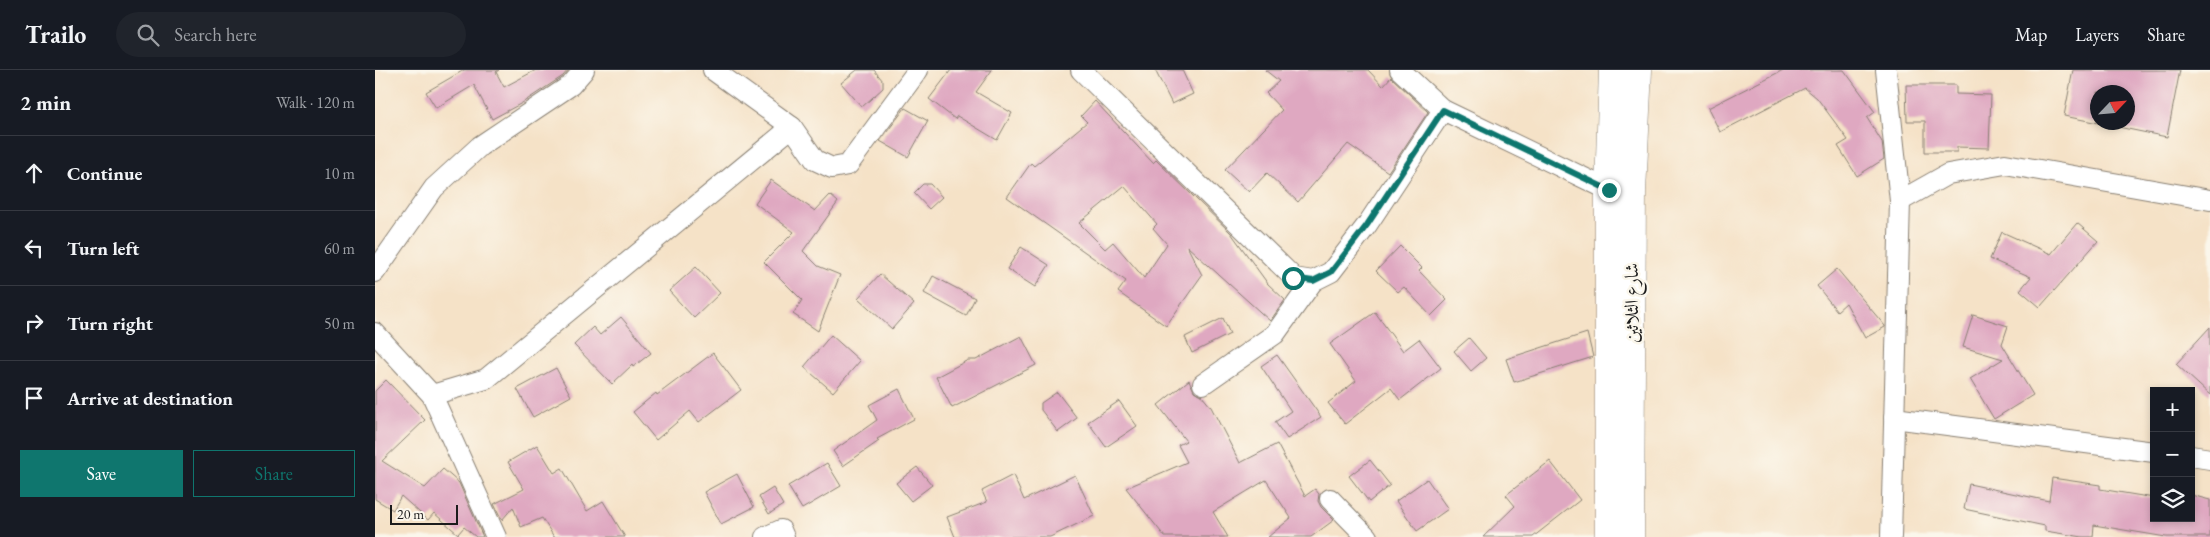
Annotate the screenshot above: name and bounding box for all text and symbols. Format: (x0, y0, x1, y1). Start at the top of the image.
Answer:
search box (116, 12, 466, 57)
text: Trailo (25, 19, 86, 50)
icon: search (134, 21, 162, 49)
text: Search here (174, 22, 257, 47)
text: Map (2015, 23, 2047, 46)
text: Layers (2075, 23, 2119, 46)
text: Share (2147, 23, 2185, 46)
north arrow (2090, 85, 2135, 130)
text: 2 min (20, 89, 71, 116)
text: Walk · 120 m (276, 92, 355, 113)
icon: ahead (20, 159, 48, 187)
text: Continue (67, 161, 142, 186)
text: 10 m (324, 163, 355, 184)
route end (1598, 179, 1621, 202)
icon: left (20, 234, 48, 262)
text: Turn left (67, 236, 139, 261)
text: 60 m (324, 238, 355, 259)
street label: شارع الثلاثين (1619, 263, 1647, 343)
route start (1282, 267, 1305, 290)
icon: right (20, 309, 48, 337)
text: Turn right (67, 311, 153, 336)
text: 50 m (324, 313, 355, 334)
icon: arrive (20, 384, 48, 412)
text: Arrive at destination (67, 386, 233, 411)
map controls (2150, 387, 2195, 522)
button: + (2150, 387, 2195, 432)
button: − (2150, 432, 2195, 477)
button: Save (20, 450, 183, 497)
button: Share (193, 450, 355, 497)
button: layers (2150, 477, 2195, 522)
scale bar (390, 502, 457, 525)
text: 20 m (397, 505, 424, 523)

